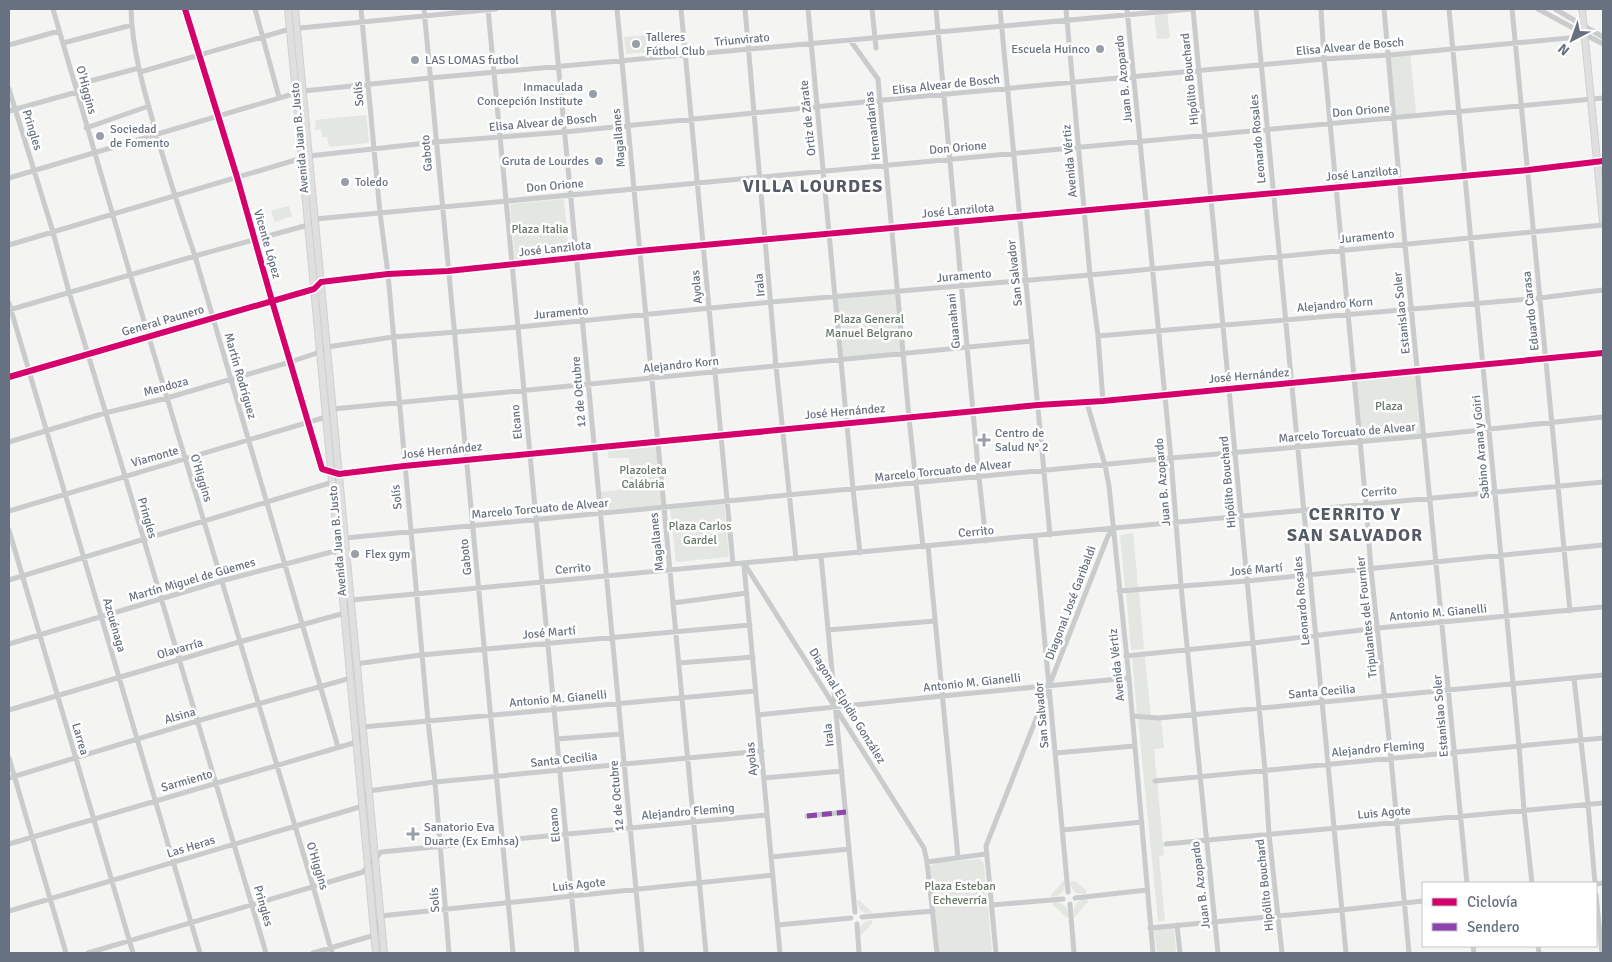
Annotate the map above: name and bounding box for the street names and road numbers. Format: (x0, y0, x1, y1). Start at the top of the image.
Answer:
street label: Triunvirato (714, 30, 770, 50)
street label: Hipólito Bouchard (1178, 32, 1202, 126)
street label: Juan B. Azopardo (1112, 34, 1136, 124)
street label: Elisa Alvear de Bosch (1295, 35, 1405, 59)
street label: O'Higgins (72, 64, 100, 116)
street label: Elisa Alvear de Bosch (891, 72, 1001, 98)
street label: Ortiz de Zárate (797, 79, 819, 157)
street label: Solís (350, 81, 368, 107)
street label: Avenida Juan B. Justo (288, 82, 312, 194)
street label: Hernandarias (862, 91, 884, 161)
street label: Leonardo Rosales (1247, 94, 1269, 184)
street label: Don Orione (1332, 101, 1390, 121)
street label: Pringles (19, 108, 45, 152)
street label: Magallanes (609, 108, 629, 168)
street label: Elisa Alvear de Bosch (488, 111, 598, 135)
street label: Avenida Vértiz (1059, 124, 1081, 198)
street label: Gaboto (418, 134, 436, 172)
street label: Don Orione (929, 138, 987, 158)
street label: José Lanzilota (1325, 163, 1399, 185)
street label: Don Orione (526, 176, 584, 196)
street label: José Lanzilota (921, 200, 995, 222)
street label: Vicente López (250, 208, 284, 280)
street label: Juramento (1339, 227, 1395, 247)
street label: José Lanzilota (518, 238, 592, 260)
street label: San Salvador (1004, 239, 1026, 307)
street label: Juramento (936, 266, 992, 286)
street label: Ayolas (688, 270, 706, 304)
street label: Eduardo Carasa (1519, 270, 1543, 352)
street label: Estanislao Soler (1390, 271, 1414, 355)
street label: Irala (751, 272, 769, 298)
street label: Guanahani (944, 293, 964, 349)
street label: Alejandro Korn (1296, 294, 1374, 316)
street label: General Paunero (120, 302, 206, 340)
street label: Juramento (533, 303, 589, 323)
street label: Martín Rodríguez (221, 331, 259, 421)
street label: Alejandro Korn (642, 354, 720, 376)
street label: 12 de Octubre (568, 356, 590, 428)
street label: José Hernández (1208, 365, 1290, 387)
street label: Mendoza (142, 374, 190, 400)
street label: Sabino Arana y Goiri (1469, 394, 1493, 500)
street label: José Hernández (804, 401, 886, 423)
street label: Elcano (508, 404, 526, 440)
street label: Marcelo Torcuato de Alvear (1278, 419, 1417, 446)
street label: Hipólito Bouchard (1216, 435, 1240, 529)
street label: Juan B. Azopardo (1152, 437, 1174, 527)
street label: José Hernández (401, 439, 483, 463)
street label: Viamonte (130, 443, 180, 471)
street label: O'Higgins (187, 452, 215, 504)
street label: Marcelo Torcuato de Alvear (874, 456, 1013, 486)
street label: Cerrito (1361, 483, 1397, 501)
street label: Solís (388, 484, 406, 510)
street label: Avenida Juan B. Justo (326, 485, 350, 597)
street label: Marcelo Torcuato de Alvear (471, 495, 610, 522)
street label: Pringles (134, 496, 160, 540)
street label: Magallanes (646, 512, 668, 572)
street label: Cerrito (958, 523, 994, 541)
street label: Gaboto (457, 538, 475, 576)
street label: Diagonal José Garibaldi (1042, 544, 1100, 662)
street label: Martín Miguel de Güemes (127, 555, 257, 605)
street label: Tripulantes del Fournier (1353, 555, 1381, 679)
street label: Leonardo Rosales (1291, 556, 1313, 646)
street label: Cerrito (555, 560, 591, 578)
street label: José Martí (1229, 560, 1284, 580)
street label: Azcuénaga (99, 596, 129, 654)
street label: Antonio M. Gianelli (1388, 601, 1488, 625)
street label: José Martí (522, 623, 577, 643)
street label: Avenida Vértiz (1106, 628, 1128, 702)
street label: Olavarría (155, 635, 205, 663)
street label: Diagonal Elpidio González (805, 645, 889, 767)
street label: Antonio M. Gianelli (922, 670, 1022, 696)
street label: Estanislao Soler (1430, 674, 1452, 758)
street label: San Salvador (1032, 681, 1052, 749)
street label: Santa Cecilia (1288, 682, 1356, 702)
street label: Antonio M. Gianelli (508, 687, 608, 711)
street label: Alsina (163, 704, 197, 728)
street label: Larrea (68, 721, 92, 757)
street label: Irala (820, 722, 838, 748)
street label: Alejandro Fleming (1331, 737, 1425, 761)
street label: Ayolas (743, 742, 761, 776)
street label: Santa Cecilia (530, 749, 598, 771)
street label: 12 de Octubre (606, 760, 628, 832)
street label: Sarmiento (160, 767, 214, 795)
street label: Alejandro Fleming (641, 800, 735, 824)
street label: Luis Agote (1357, 803, 1411, 823)
street label: Elcano (546, 807, 564, 843)
street label: Las Heras (165, 833, 217, 861)
street label: Hipólito Bouchard (1253, 838, 1277, 932)
street label: O'Higgins (303, 840, 331, 892)
street label: Juan B. Azopardo (1188, 840, 1214, 930)
street label: Luis Agote (552, 875, 606, 895)
street label: Pringles (250, 884, 276, 928)
street label: Solís (427, 887, 443, 913)

